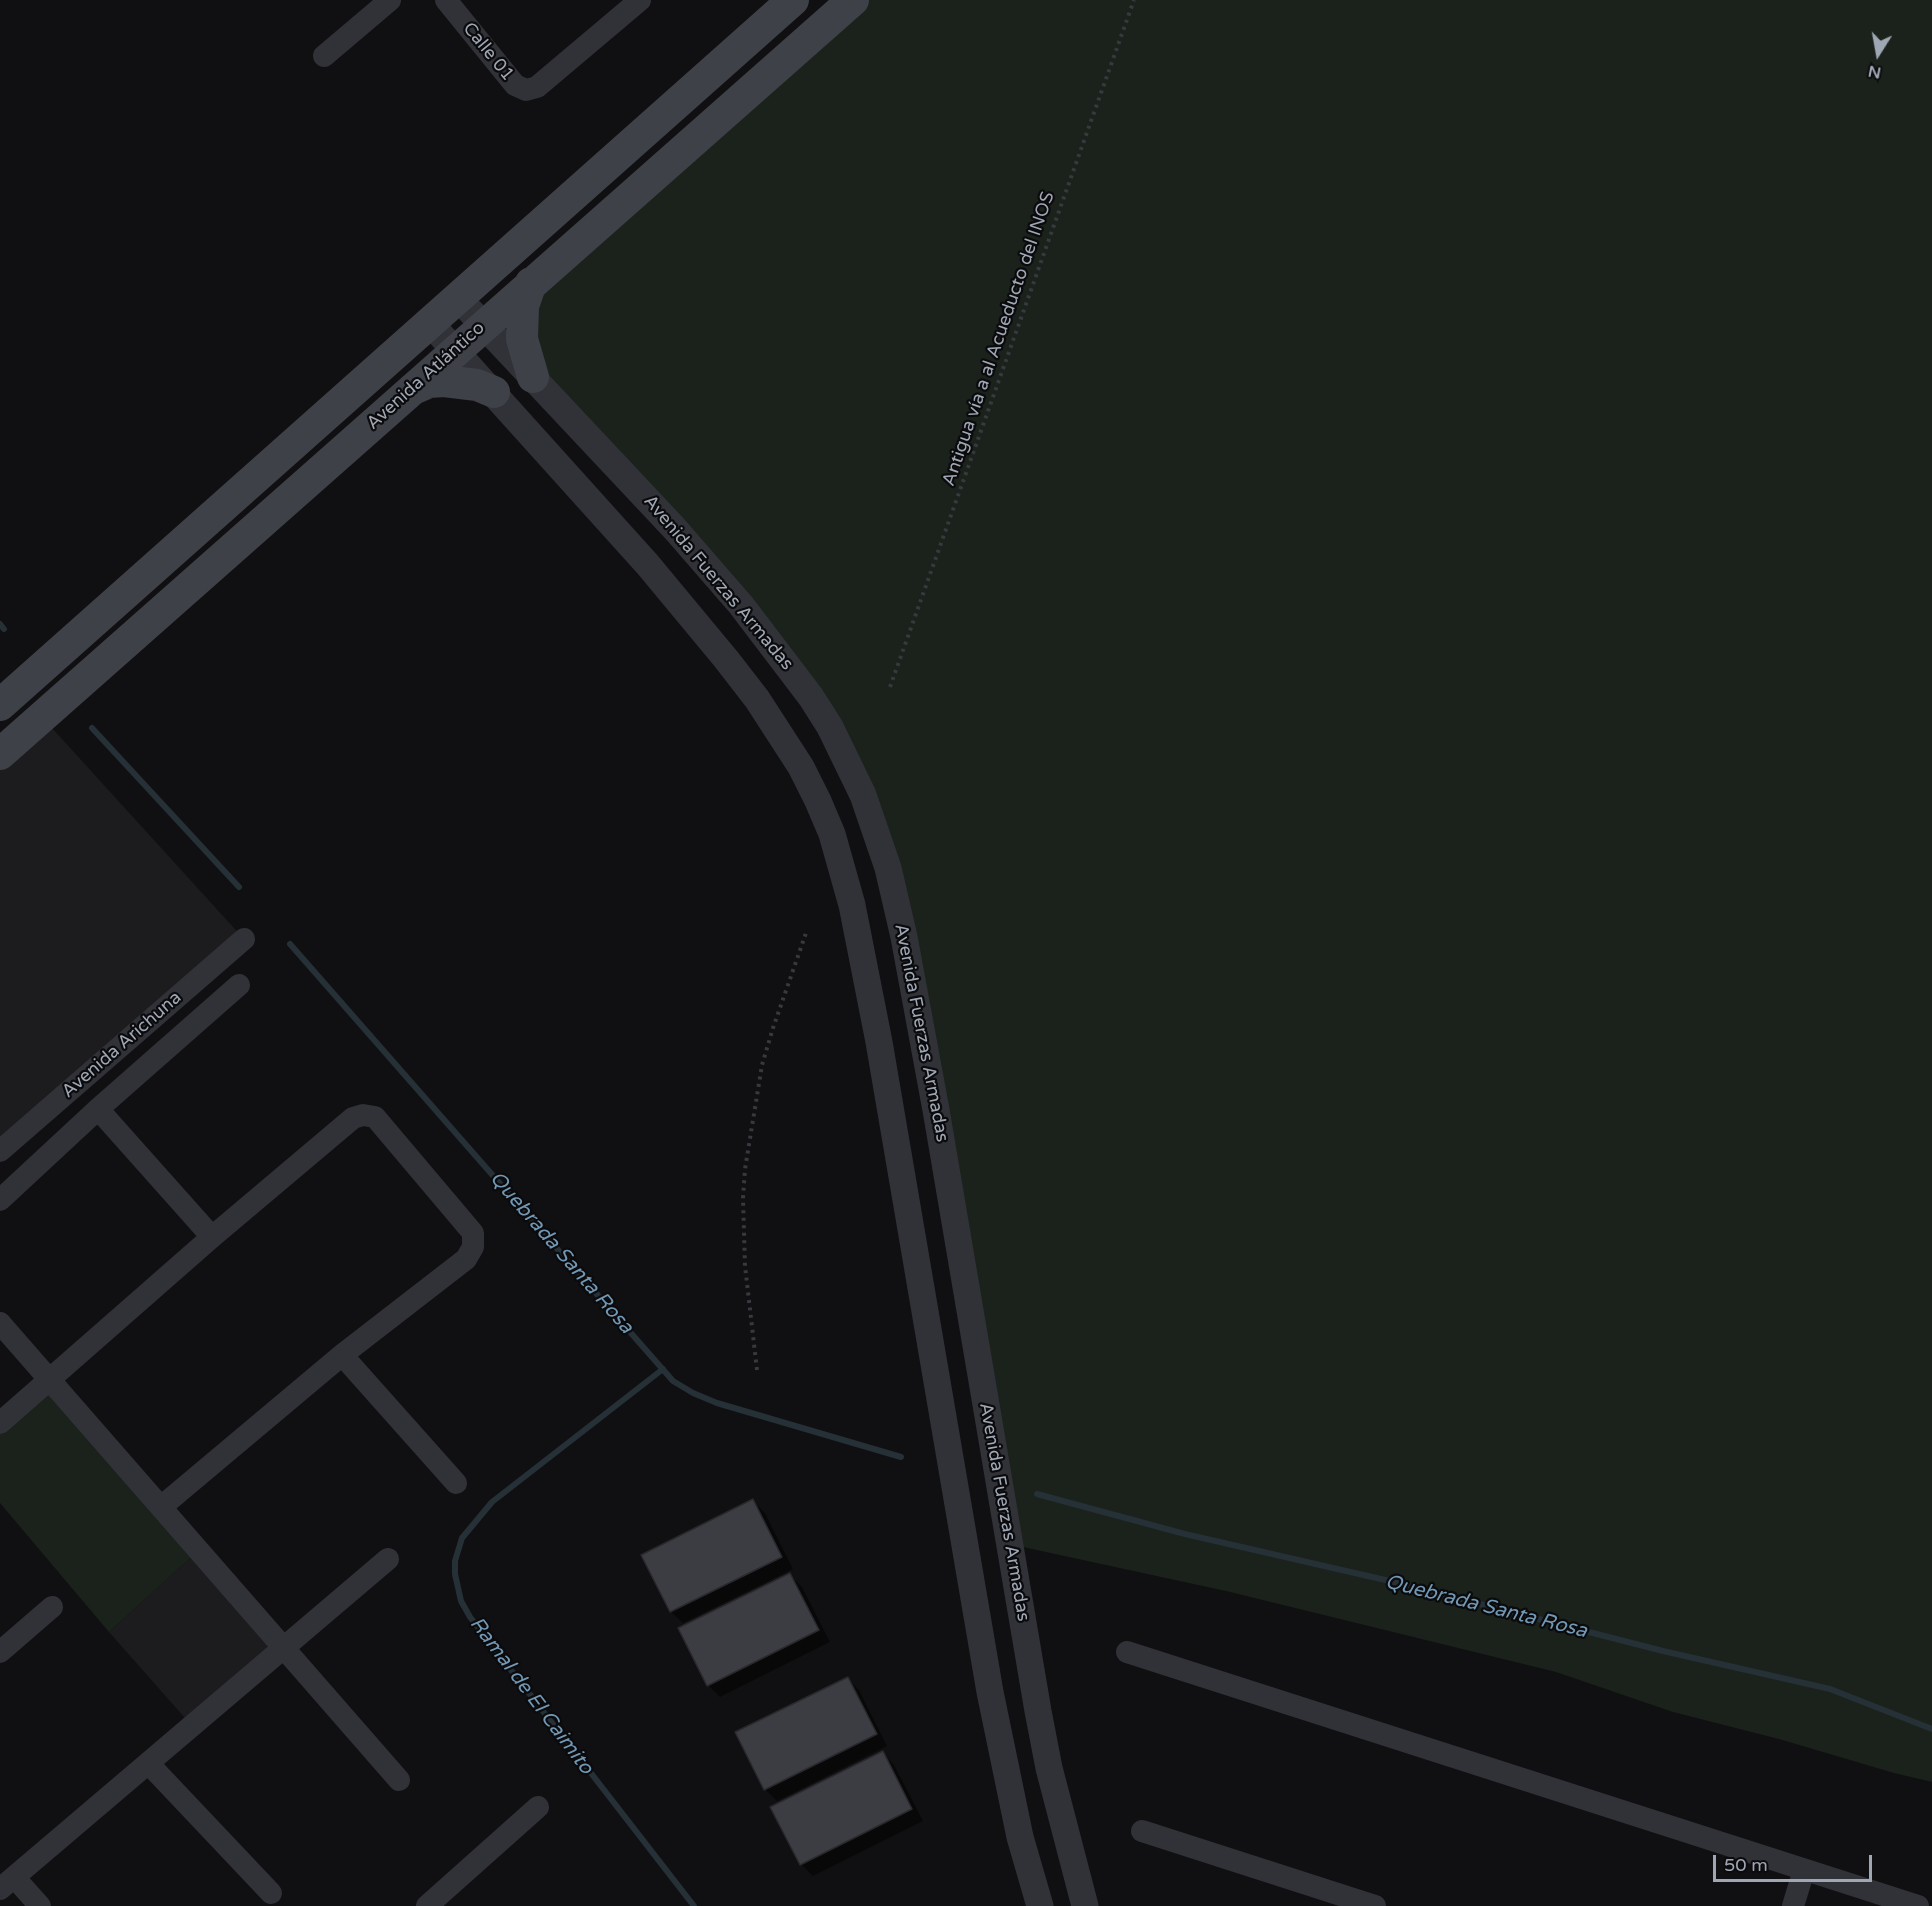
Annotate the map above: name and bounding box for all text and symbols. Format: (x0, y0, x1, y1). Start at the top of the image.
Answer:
street label: Calle 01 (458, 18, 518, 86)
north arrow (1848, 24, 1908, 84)
text: N (1866, 61, 1883, 83)
street label: Antigua vía a al Acueducto del INOS (938, 189, 1060, 489)
street label: Avenida Atlántico (363, 317, 489, 435)
street label: Avenida Fuerzas Armadas (638, 491, 798, 675)
street label: Avenida Fuerzas Armadas (889, 922, 953, 1144)
street label: Avenida Arichuna (58, 987, 186, 1103)
water label: Quebrada Santa Rosa (484, 1167, 638, 1339)
street label: Avenida Fuerzas Armadas (974, 1401, 1034, 1623)
water label: Quebrada Santa Rosa (1383, 1570, 1589, 1644)
water label: Ramal de El Caimito (464, 1613, 598, 1779)
scale bar (1716, 1843, 1875, 1881)
text: 50 m (1724, 1854, 1768, 1876)

